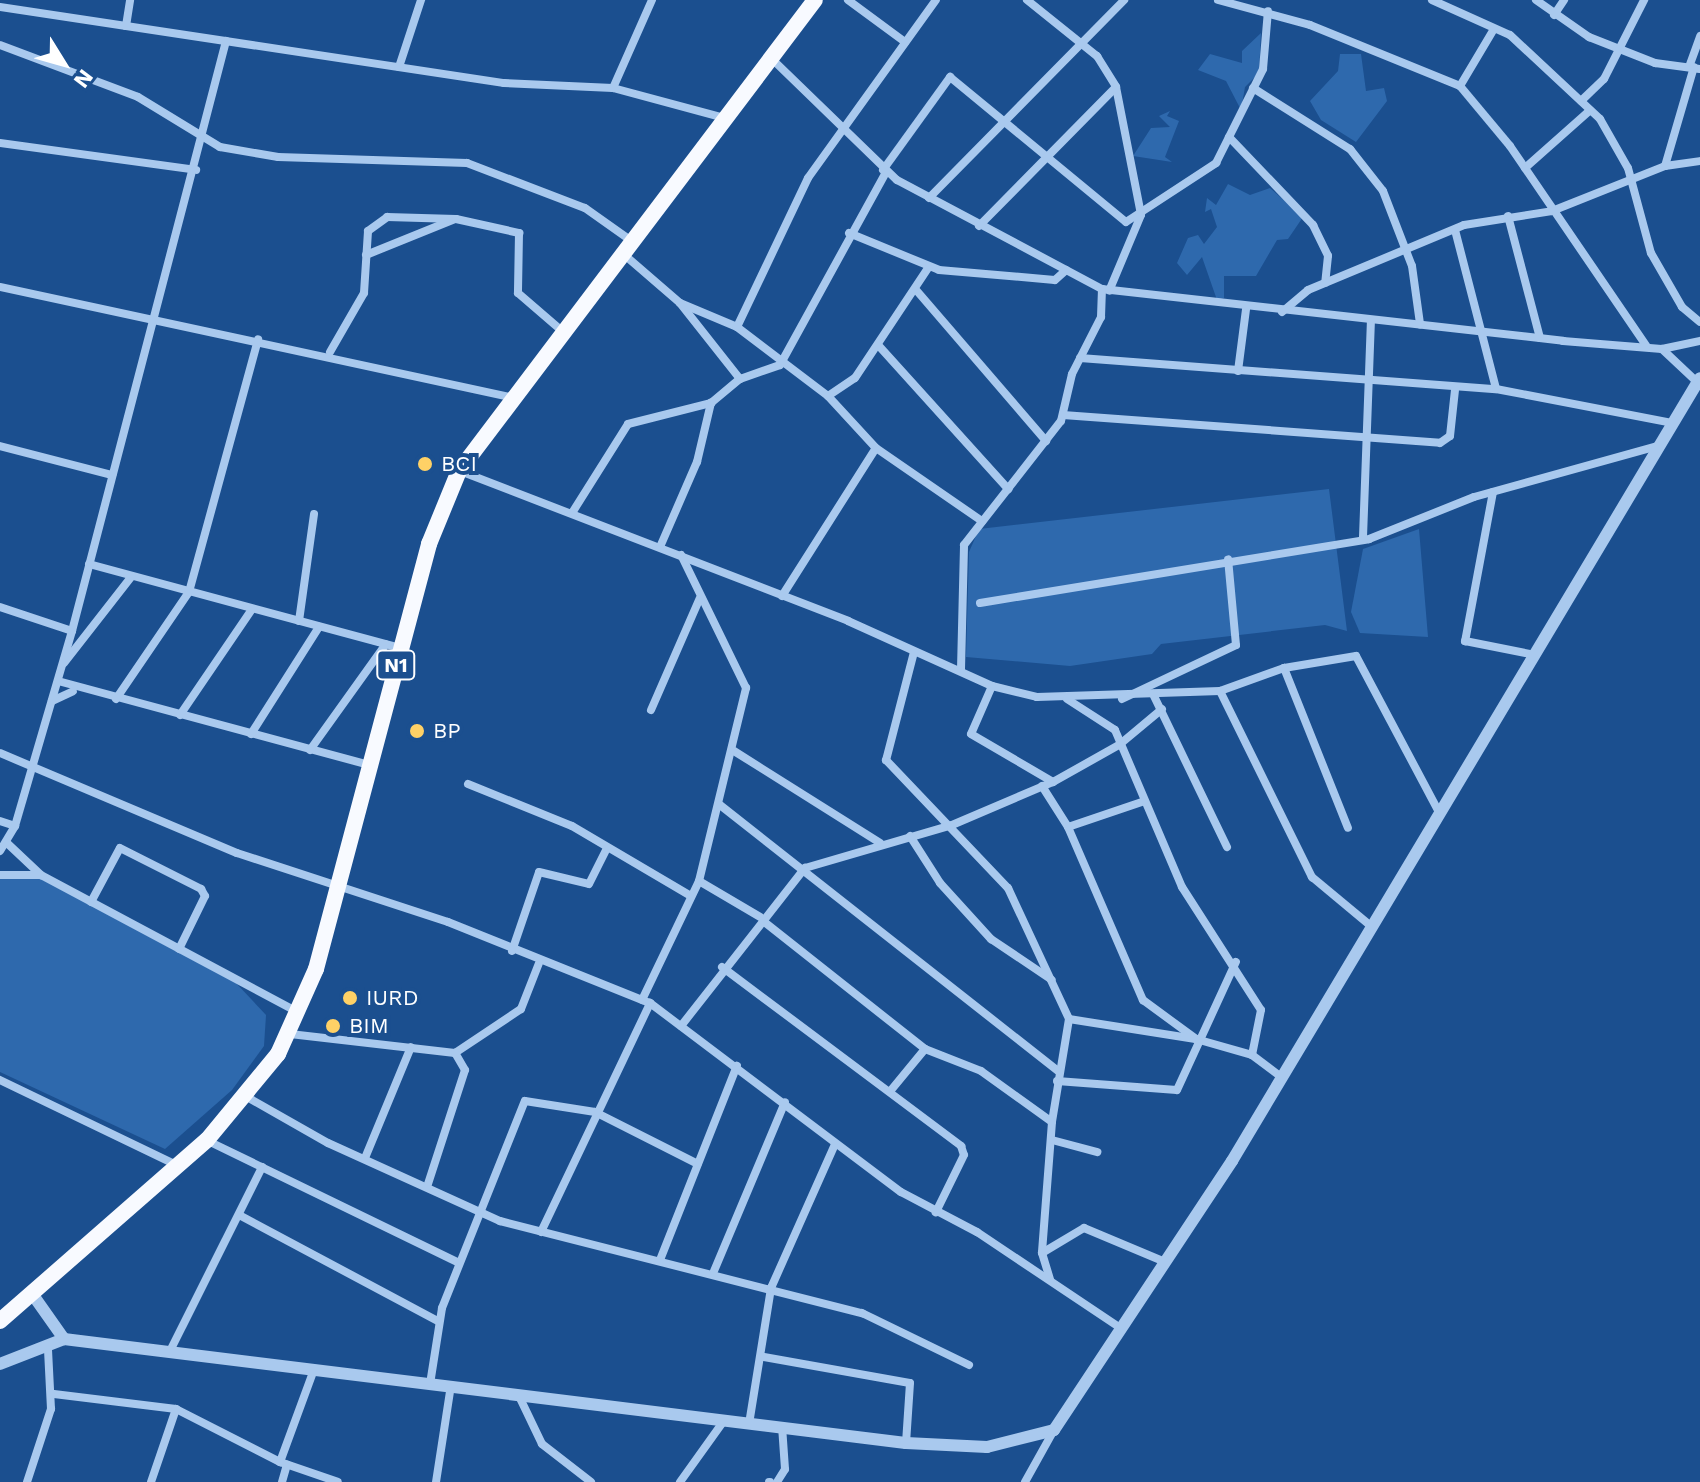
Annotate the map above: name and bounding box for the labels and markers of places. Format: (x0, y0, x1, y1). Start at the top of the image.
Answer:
place label: BCI (441, 451, 477, 477)
marker: BCI (416, 455, 434, 473)
place label: BP (433, 718, 461, 744)
marker: BP (408, 722, 426, 740)
place label: IURD (366, 985, 419, 1011)
marker: IURD (341, 989, 359, 1007)
place label: BIM (349, 1013, 389, 1039)
marker: BIM (324, 1017, 342, 1035)

